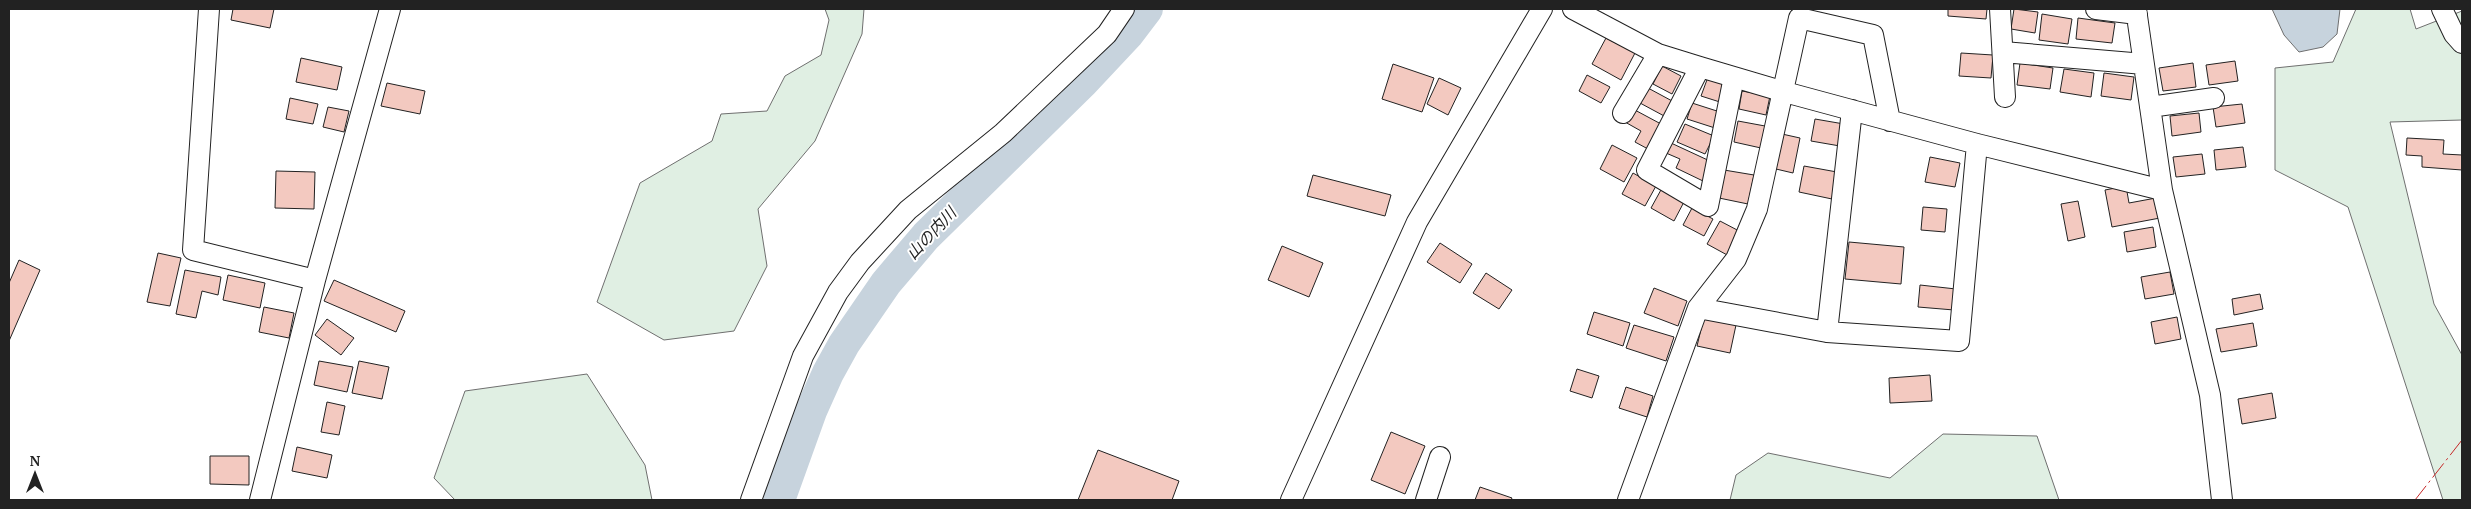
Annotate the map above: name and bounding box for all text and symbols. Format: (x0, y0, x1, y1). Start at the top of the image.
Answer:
water label: 山の内川 (901, 201, 962, 264)
north arrow (10, 449, 60, 499)
text: N (30, 451, 41, 470)

